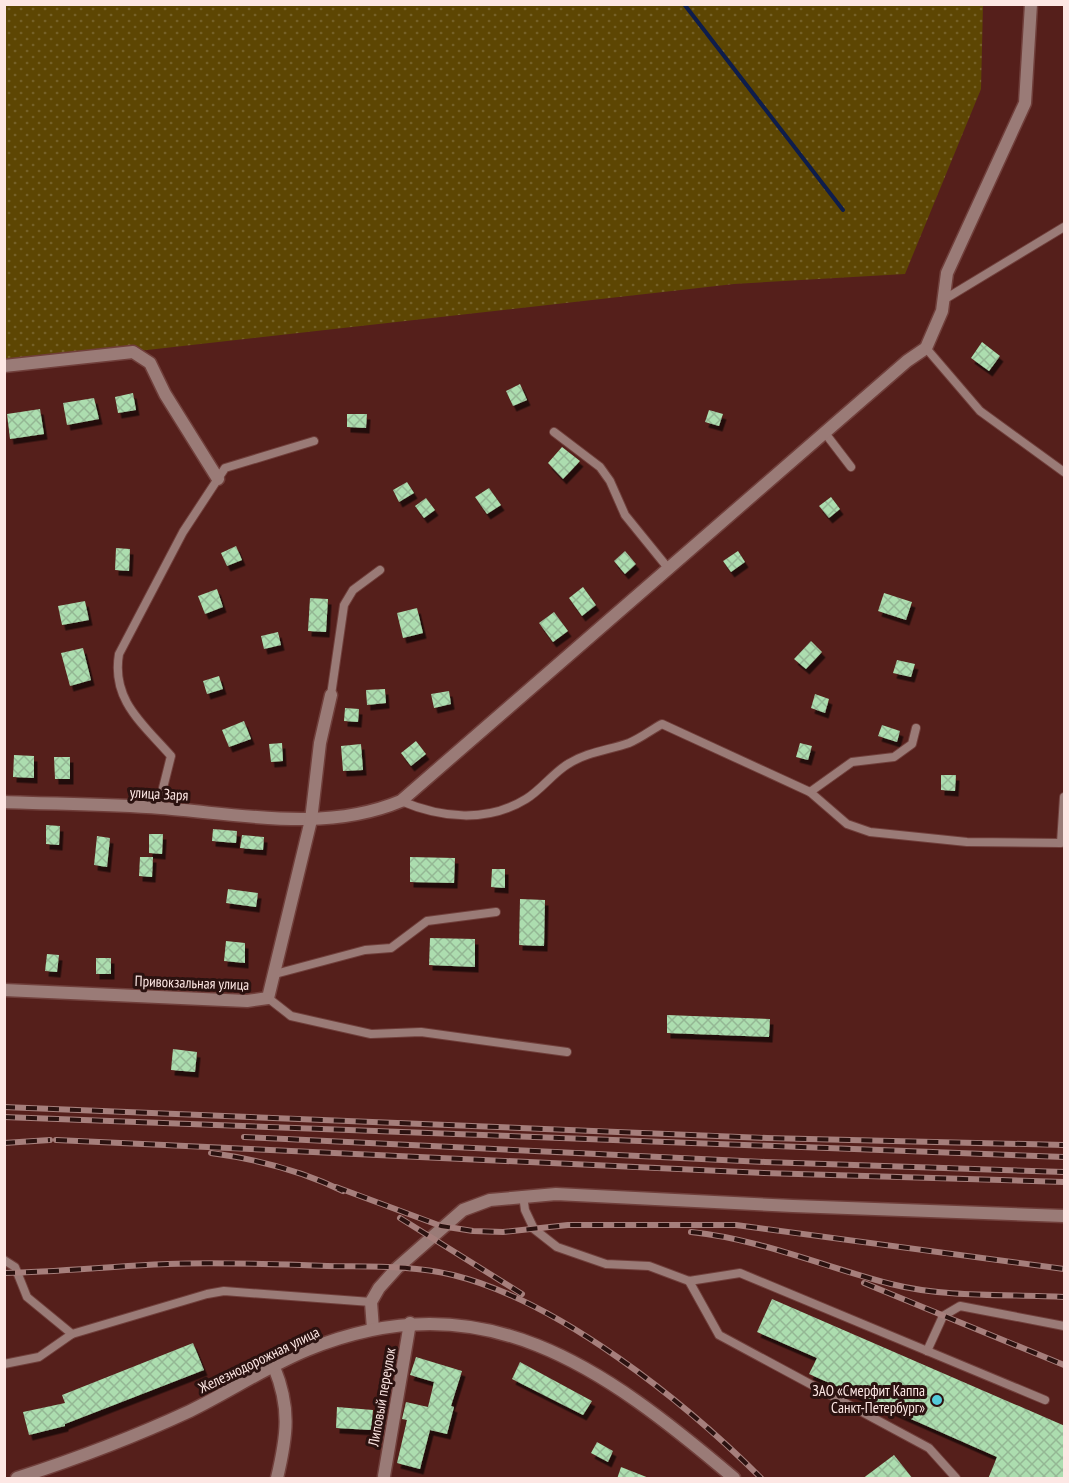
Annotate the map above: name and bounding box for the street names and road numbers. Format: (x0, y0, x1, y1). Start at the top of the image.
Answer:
street label: улица Заря (129, 782, 189, 805)
street label: Привокзальная улица (134, 971, 250, 994)
street label: Железнодорожная улица (194, 1322, 322, 1397)
street label: Липовый переулок (363, 1346, 400, 1449)

